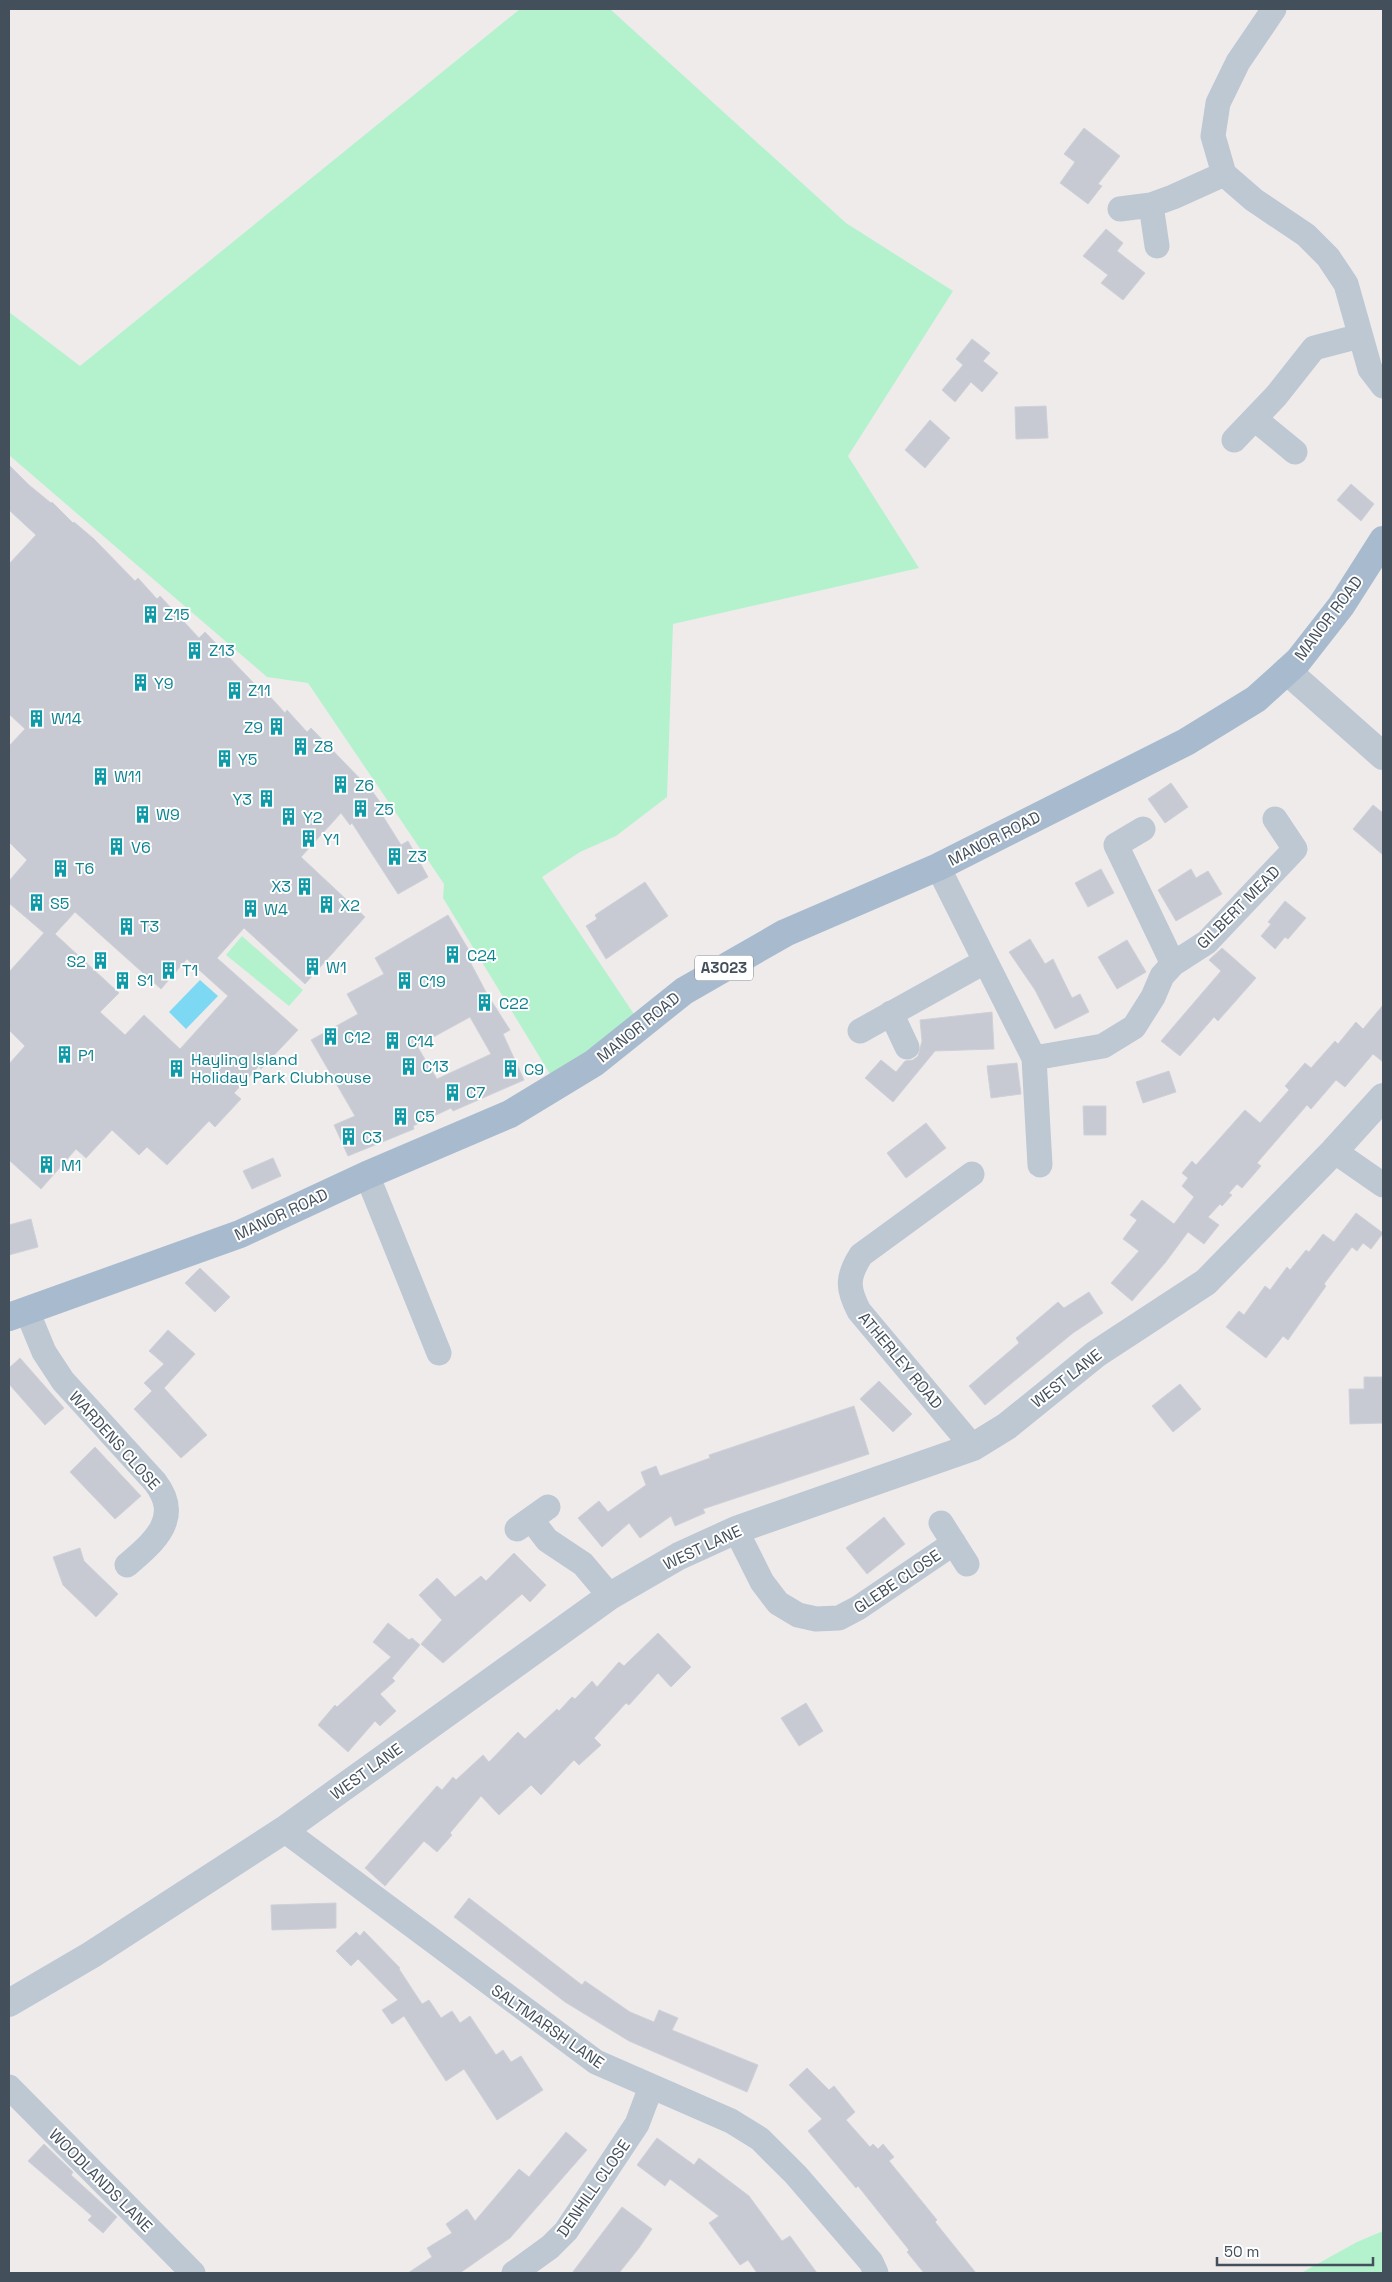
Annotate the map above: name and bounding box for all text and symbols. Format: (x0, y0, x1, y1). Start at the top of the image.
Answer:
street label: MANOR ROAD (1290, 572, 1367, 665)
building icon: Z15 (140, 604, 160, 624)
place label: Z15 (164, 604, 190, 625)
building icon: Z13 (185, 640, 205, 660)
place label: Z13 (209, 640, 235, 661)
building icon: Y9 (130, 673, 150, 693)
place label: Y9 (154, 673, 174, 694)
building icon: Z11 (224, 680, 244, 700)
place label: Z11 (248, 680, 271, 701)
building icon: W14 (27, 708, 47, 728)
place label: W14 (51, 708, 82, 729)
place label: Z9 (244, 717, 263, 738)
building icon: Z9 (267, 717, 287, 737)
building icon: Z8 (290, 736, 310, 756)
place label: Z8 (314, 736, 333, 757)
building icon: Y5 (214, 749, 234, 769)
place label: Y5 (238, 749, 257, 770)
building icon: W11 (90, 766, 110, 786)
place label: W11 (114, 766, 141, 787)
building icon: Z6 (331, 775, 351, 795)
place label: Z6 (355, 775, 374, 796)
place label: Y3 (233, 789, 252, 810)
building icon: Y3 (256, 789, 276, 809)
building icon: Z5 (351, 799, 371, 819)
place label: Z5 (375, 799, 394, 820)
building icon: W9 (132, 804, 152, 824)
place label: W9 (156, 804, 180, 825)
street label: MANOR ROAD (945, 806, 1044, 871)
building icon: Y2 (279, 807, 299, 827)
place label: Y2 (303, 807, 322, 828)
building icon: Y1 (299, 829, 319, 849)
place label: Y1 (323, 829, 339, 850)
building icon: V6 (107, 837, 127, 857)
place label: V6 (131, 837, 151, 858)
building icon: Z3 (384, 846, 404, 866)
place label: Z3 (408, 846, 427, 867)
building icon: T6 (51, 858, 71, 878)
place label: T6 (75, 858, 94, 879)
street label: GILBERT MEAD (1192, 861, 1284, 953)
place label: X3 (271, 876, 291, 897)
building icon: X3 (295, 876, 315, 896)
building icon: S5 (26, 893, 46, 913)
place label: S5 (50, 893, 69, 914)
building icon: X2 (316, 895, 336, 915)
place label: X2 (340, 895, 360, 916)
building icon: W4 (240, 899, 260, 919)
place label: W4 (264, 899, 288, 920)
building icon: T3 (116, 916, 136, 936)
place label: T3 (140, 916, 159, 937)
building icon: C24 (443, 945, 463, 965)
place label: C24 (467, 945, 496, 966)
place label: S2 (67, 951, 86, 972)
building icon: S2 (90, 951, 110, 971)
road number: A3023 (695, 956, 753, 980)
building icon: W1 (302, 957, 322, 977)
place label: W1 (326, 957, 347, 978)
building icon: T1 (158, 960, 178, 980)
place label: T1 (182, 960, 198, 981)
building icon: S1 (113, 970, 133, 990)
place label: S1 (137, 970, 154, 991)
building icon: C19 (395, 971, 415, 991)
place label: C19 (419, 971, 446, 992)
street label: MANOR ROAD (593, 988, 684, 1067)
building icon: C22 (475, 993, 495, 1013)
place label: C22 (499, 993, 529, 1014)
building icon: C12 (320, 1027, 340, 1047)
place label: C12 (344, 1027, 371, 1048)
building icon: C14 (383, 1031, 403, 1051)
place label: C14 (407, 1031, 434, 1052)
building icon: P1 (54, 1045, 74, 1065)
place label: P1 (78, 1045, 94, 1066)
place label: Hayling Island Holiday Park Clubhouse (191, 1049, 372, 1088)
building icon: C13 (398, 1056, 418, 1076)
place label: C13 (422, 1056, 449, 1077)
building icon: Hayling Island Holiday Park Clubhouse (167, 1058, 187, 1078)
building icon: C9 (500, 1059, 520, 1079)
place label: C9 (524, 1059, 544, 1080)
building icon: C7 (442, 1082, 462, 1102)
place label: C7 (466, 1082, 485, 1103)
building icon: C5 (391, 1106, 411, 1126)
place label: C5 (415, 1106, 435, 1127)
building icon: C3 (338, 1127, 358, 1147)
place label: C3 (362, 1127, 382, 1148)
building icon: M1 (37, 1155, 57, 1175)
place label: M1 (61, 1155, 82, 1176)
street label: MANOR ROAD (231, 1184, 331, 1245)
street label: ATHERLEY ROAD (854, 1307, 947, 1413)
street label: WEST LANE (1027, 1344, 1106, 1412)
street label: WARDENS CLOSE (65, 1386, 165, 1494)
street label: WEST LANE (660, 1520, 745, 1575)
street label: GLEBE CLOSE (850, 1545, 945, 1618)
street label: WEST LANE (326, 1738, 406, 1805)
street label: SALTMARSH LANE (487, 1980, 608, 2073)
street label: WOODLANDS LANE (44, 2124, 157, 2237)
street label: DENHILL CLOSE (552, 2136, 635, 2241)
scale bar (1217, 2234, 1373, 2266)
text: 50 m (1224, 2242, 1259, 2261)

